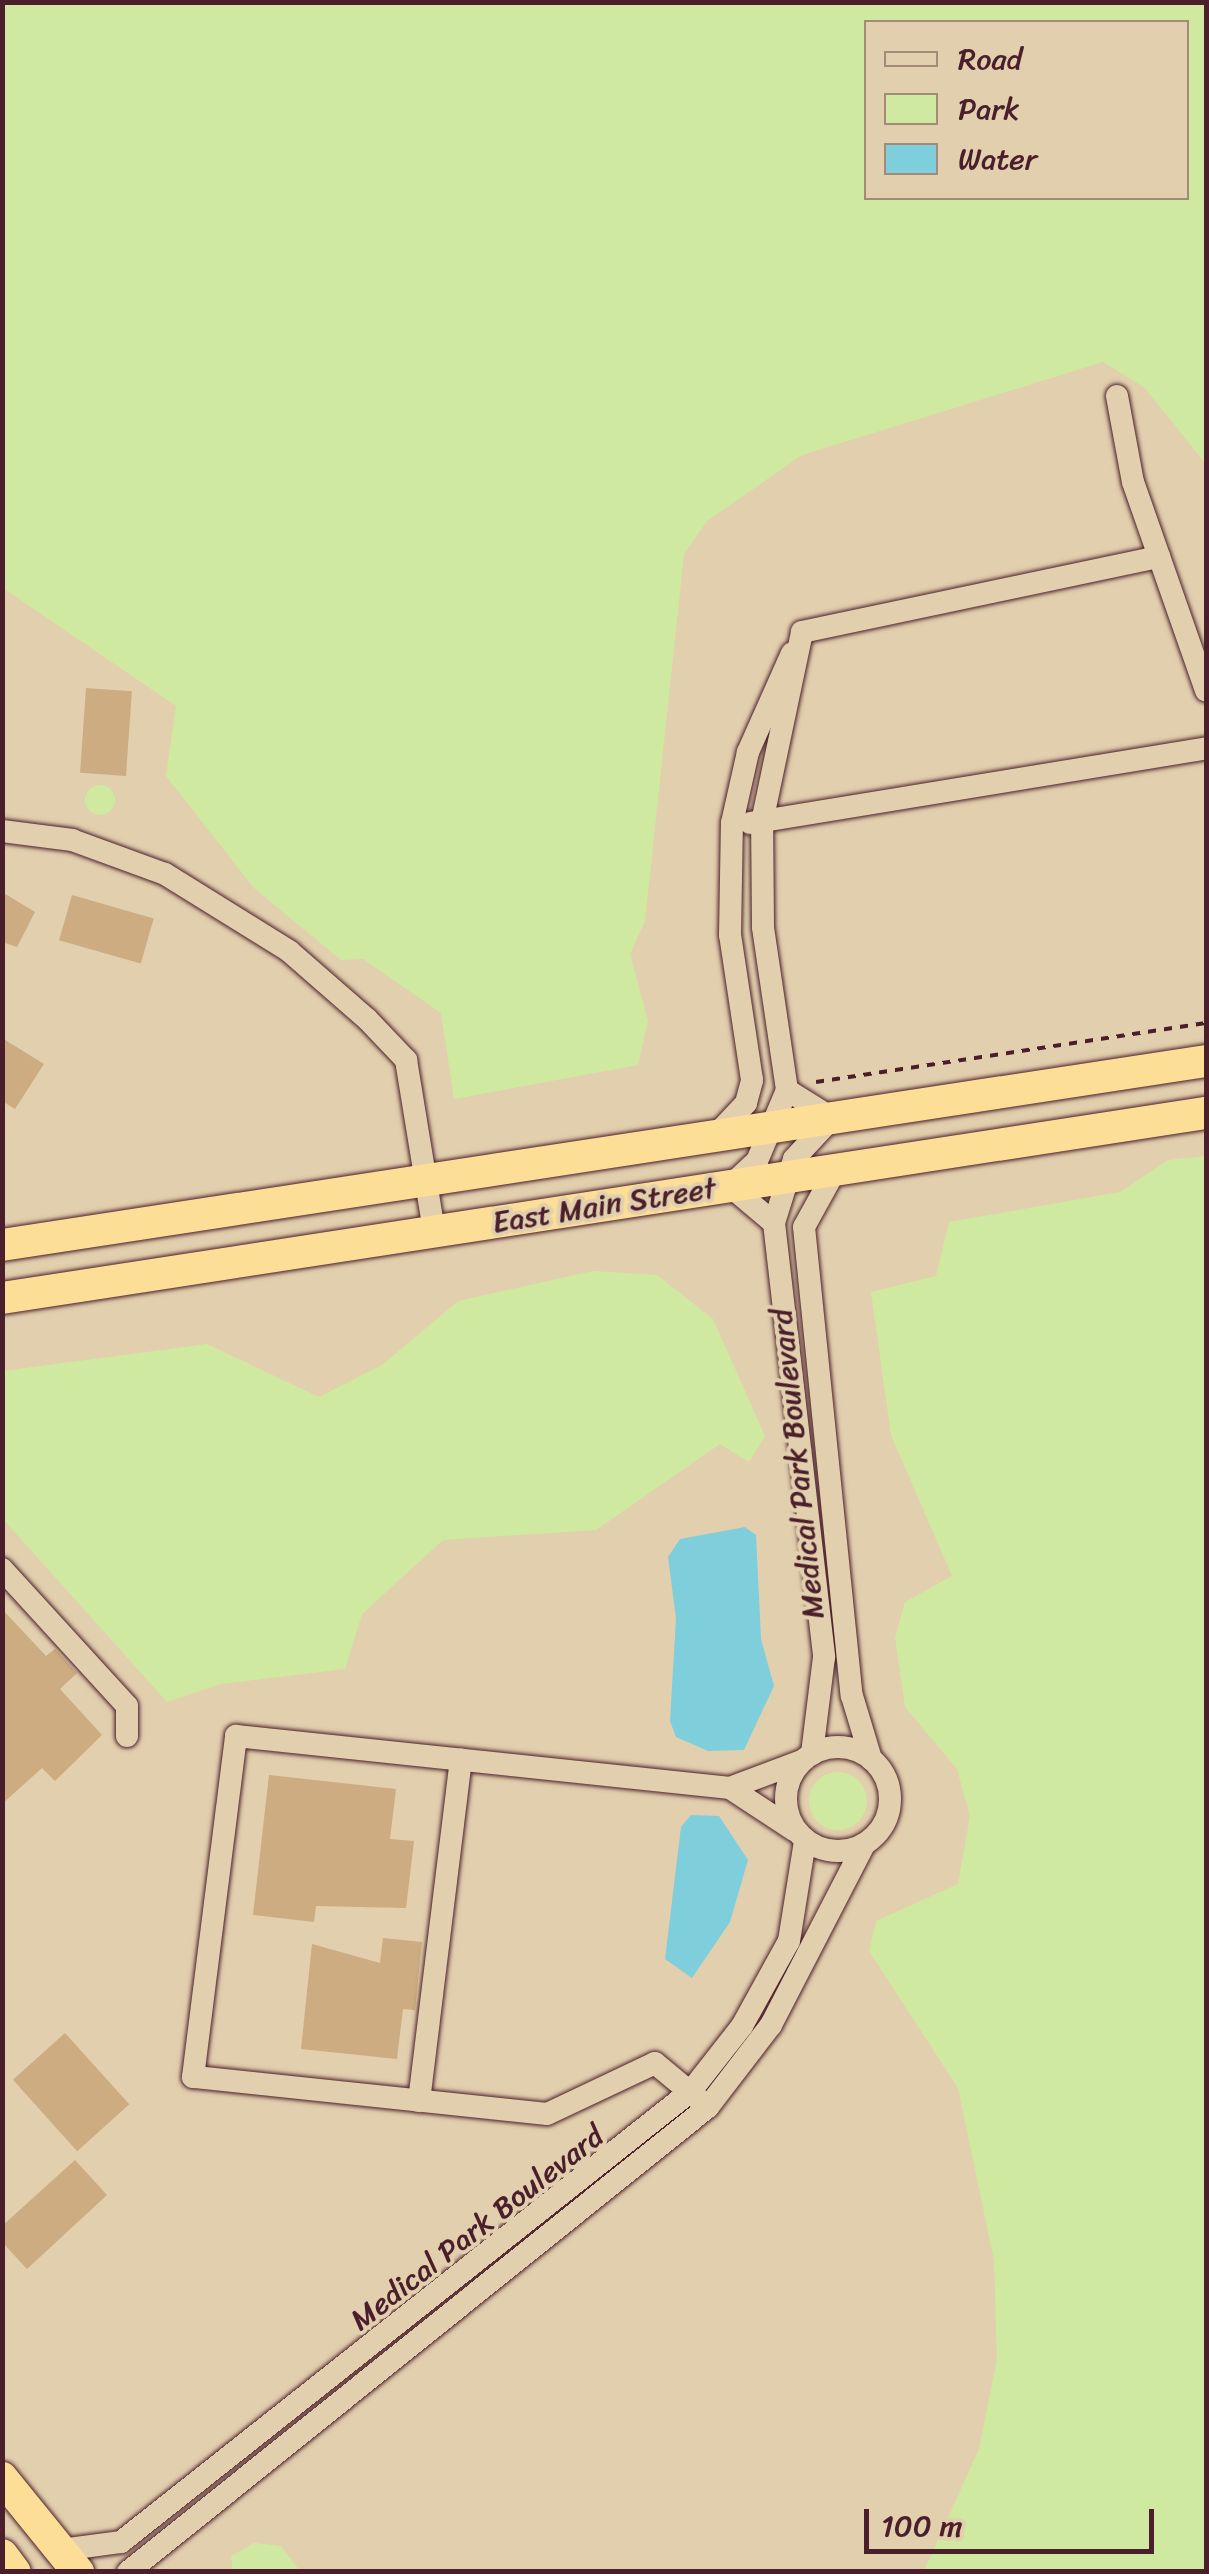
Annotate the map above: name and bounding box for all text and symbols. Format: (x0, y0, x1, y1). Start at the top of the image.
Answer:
legend (864, 20, 1189, 200)
text: Road (958, 32, 1022, 86)
text: Park (958, 82, 1020, 136)
text: Water (958, 132, 1037, 186)
street label: East Main Street (490, 1170, 718, 1240)
street label: Medical Park Boulevard (763, 1308, 831, 1620)
street label: Medical Park Boulevard (344, 2118, 610, 2338)
scale bar (869, 2489, 1159, 2551)
text: 100 m (881, 2499, 963, 2553)

